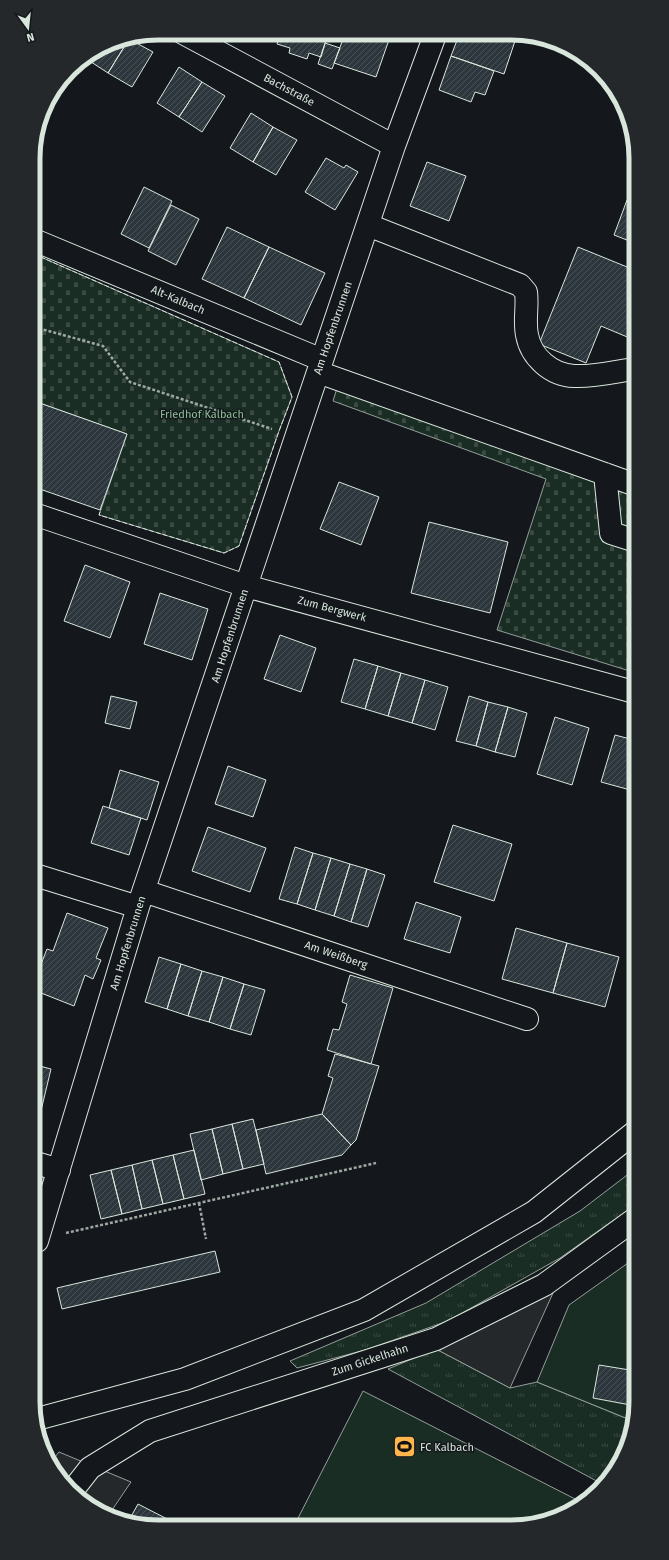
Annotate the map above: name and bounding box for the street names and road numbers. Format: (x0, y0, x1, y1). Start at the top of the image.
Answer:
street label: Bachstraße (261, 71, 317, 109)
street label: Am Hopfenbrunnen (311, 280, 355, 376)
street label: Alt-Kalbach (149, 283, 207, 317)
street label: Am Hopfenbrunnen (209, 588, 251, 684)
street label: Zum Bergwerk (296, 594, 368, 624)
street label: Am Hopfenbrunnen (108, 894, 148, 992)
street label: Am Weißberg (303, 938, 369, 972)
street label: Zum Gickelhahn (330, 1342, 410, 1378)

